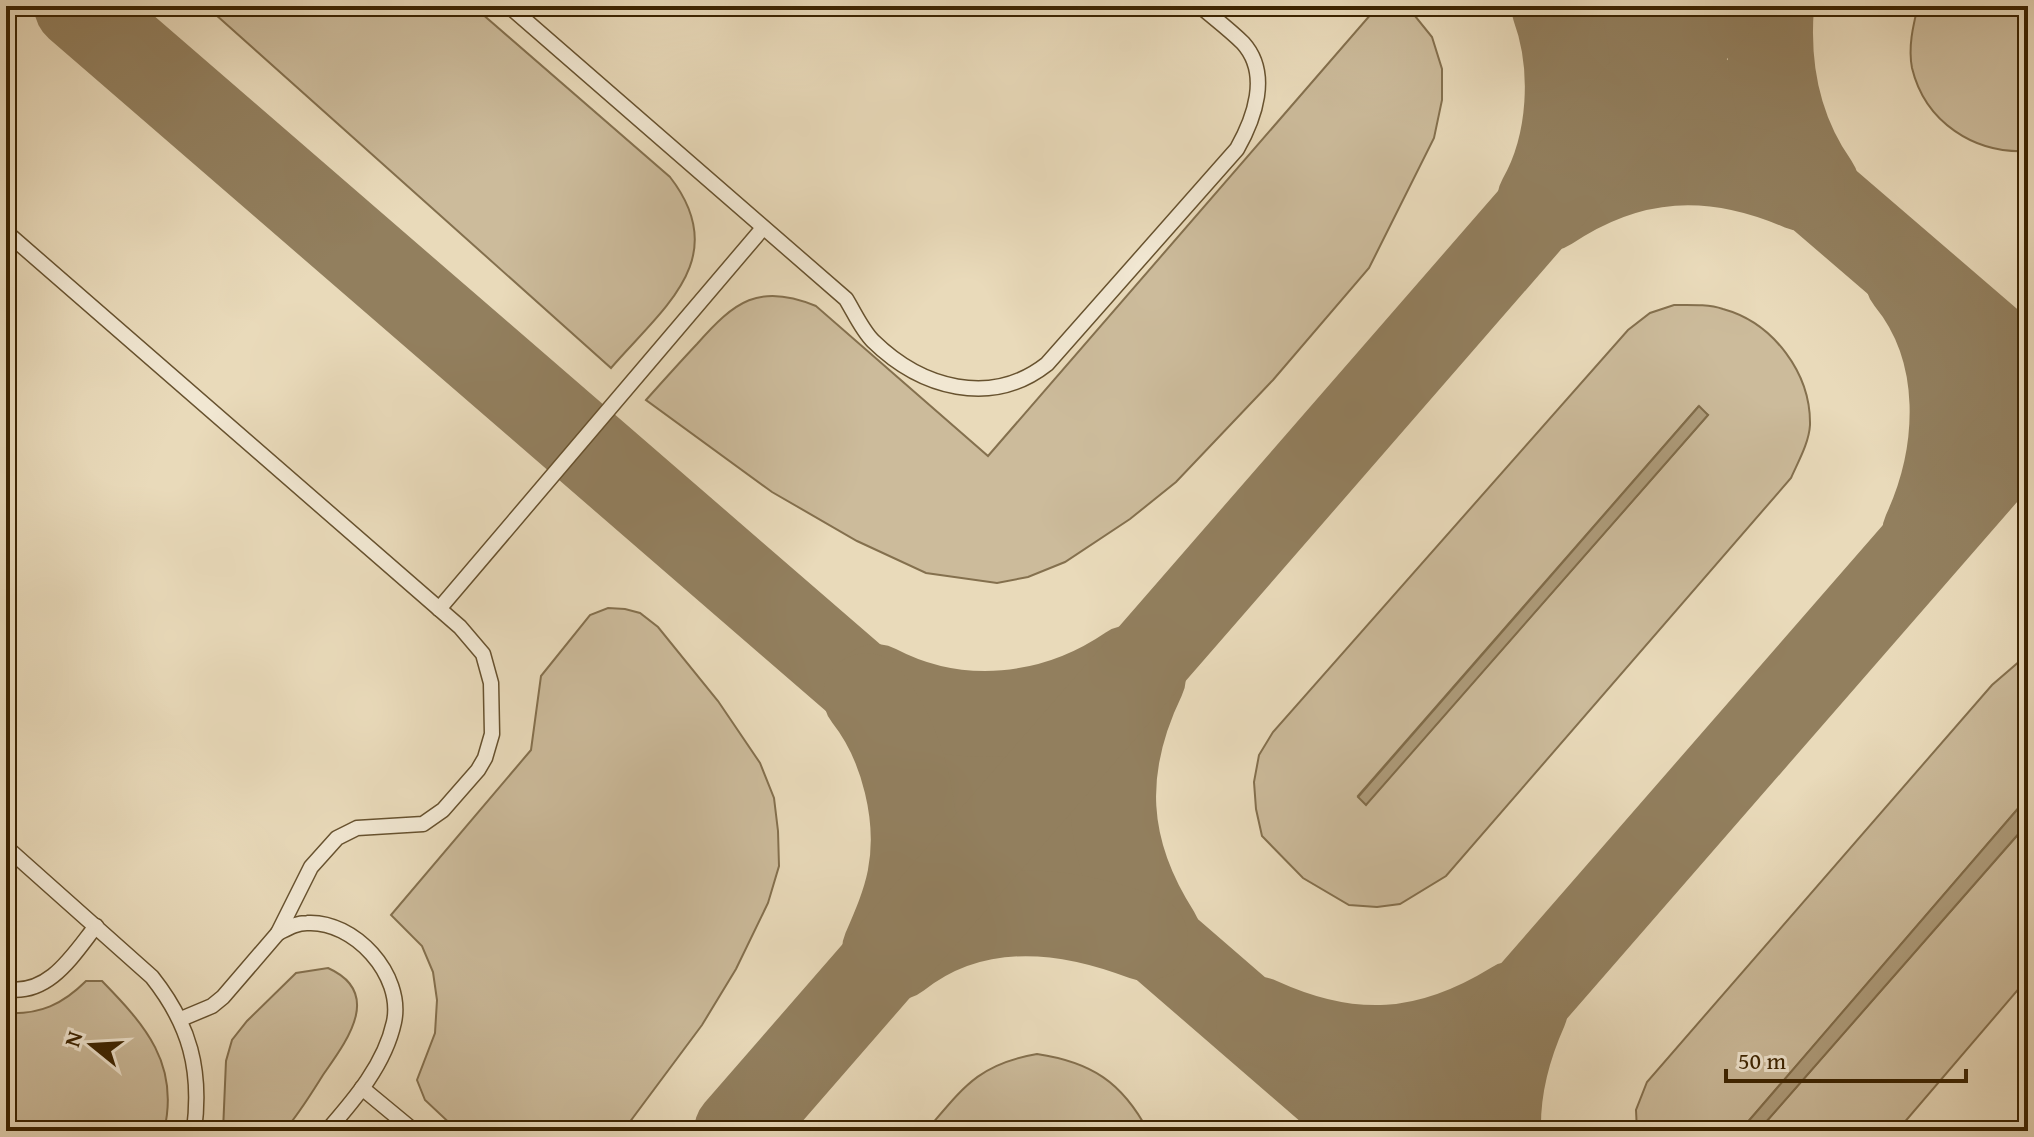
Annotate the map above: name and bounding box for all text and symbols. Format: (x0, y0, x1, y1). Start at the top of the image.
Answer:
north arrow (52, 1005, 132, 1085)
text: N (55, 1027, 91, 1051)
scale bar (1726, 1033, 1966, 1083)
text: 50 m (1738, 1043, 1786, 1078)

